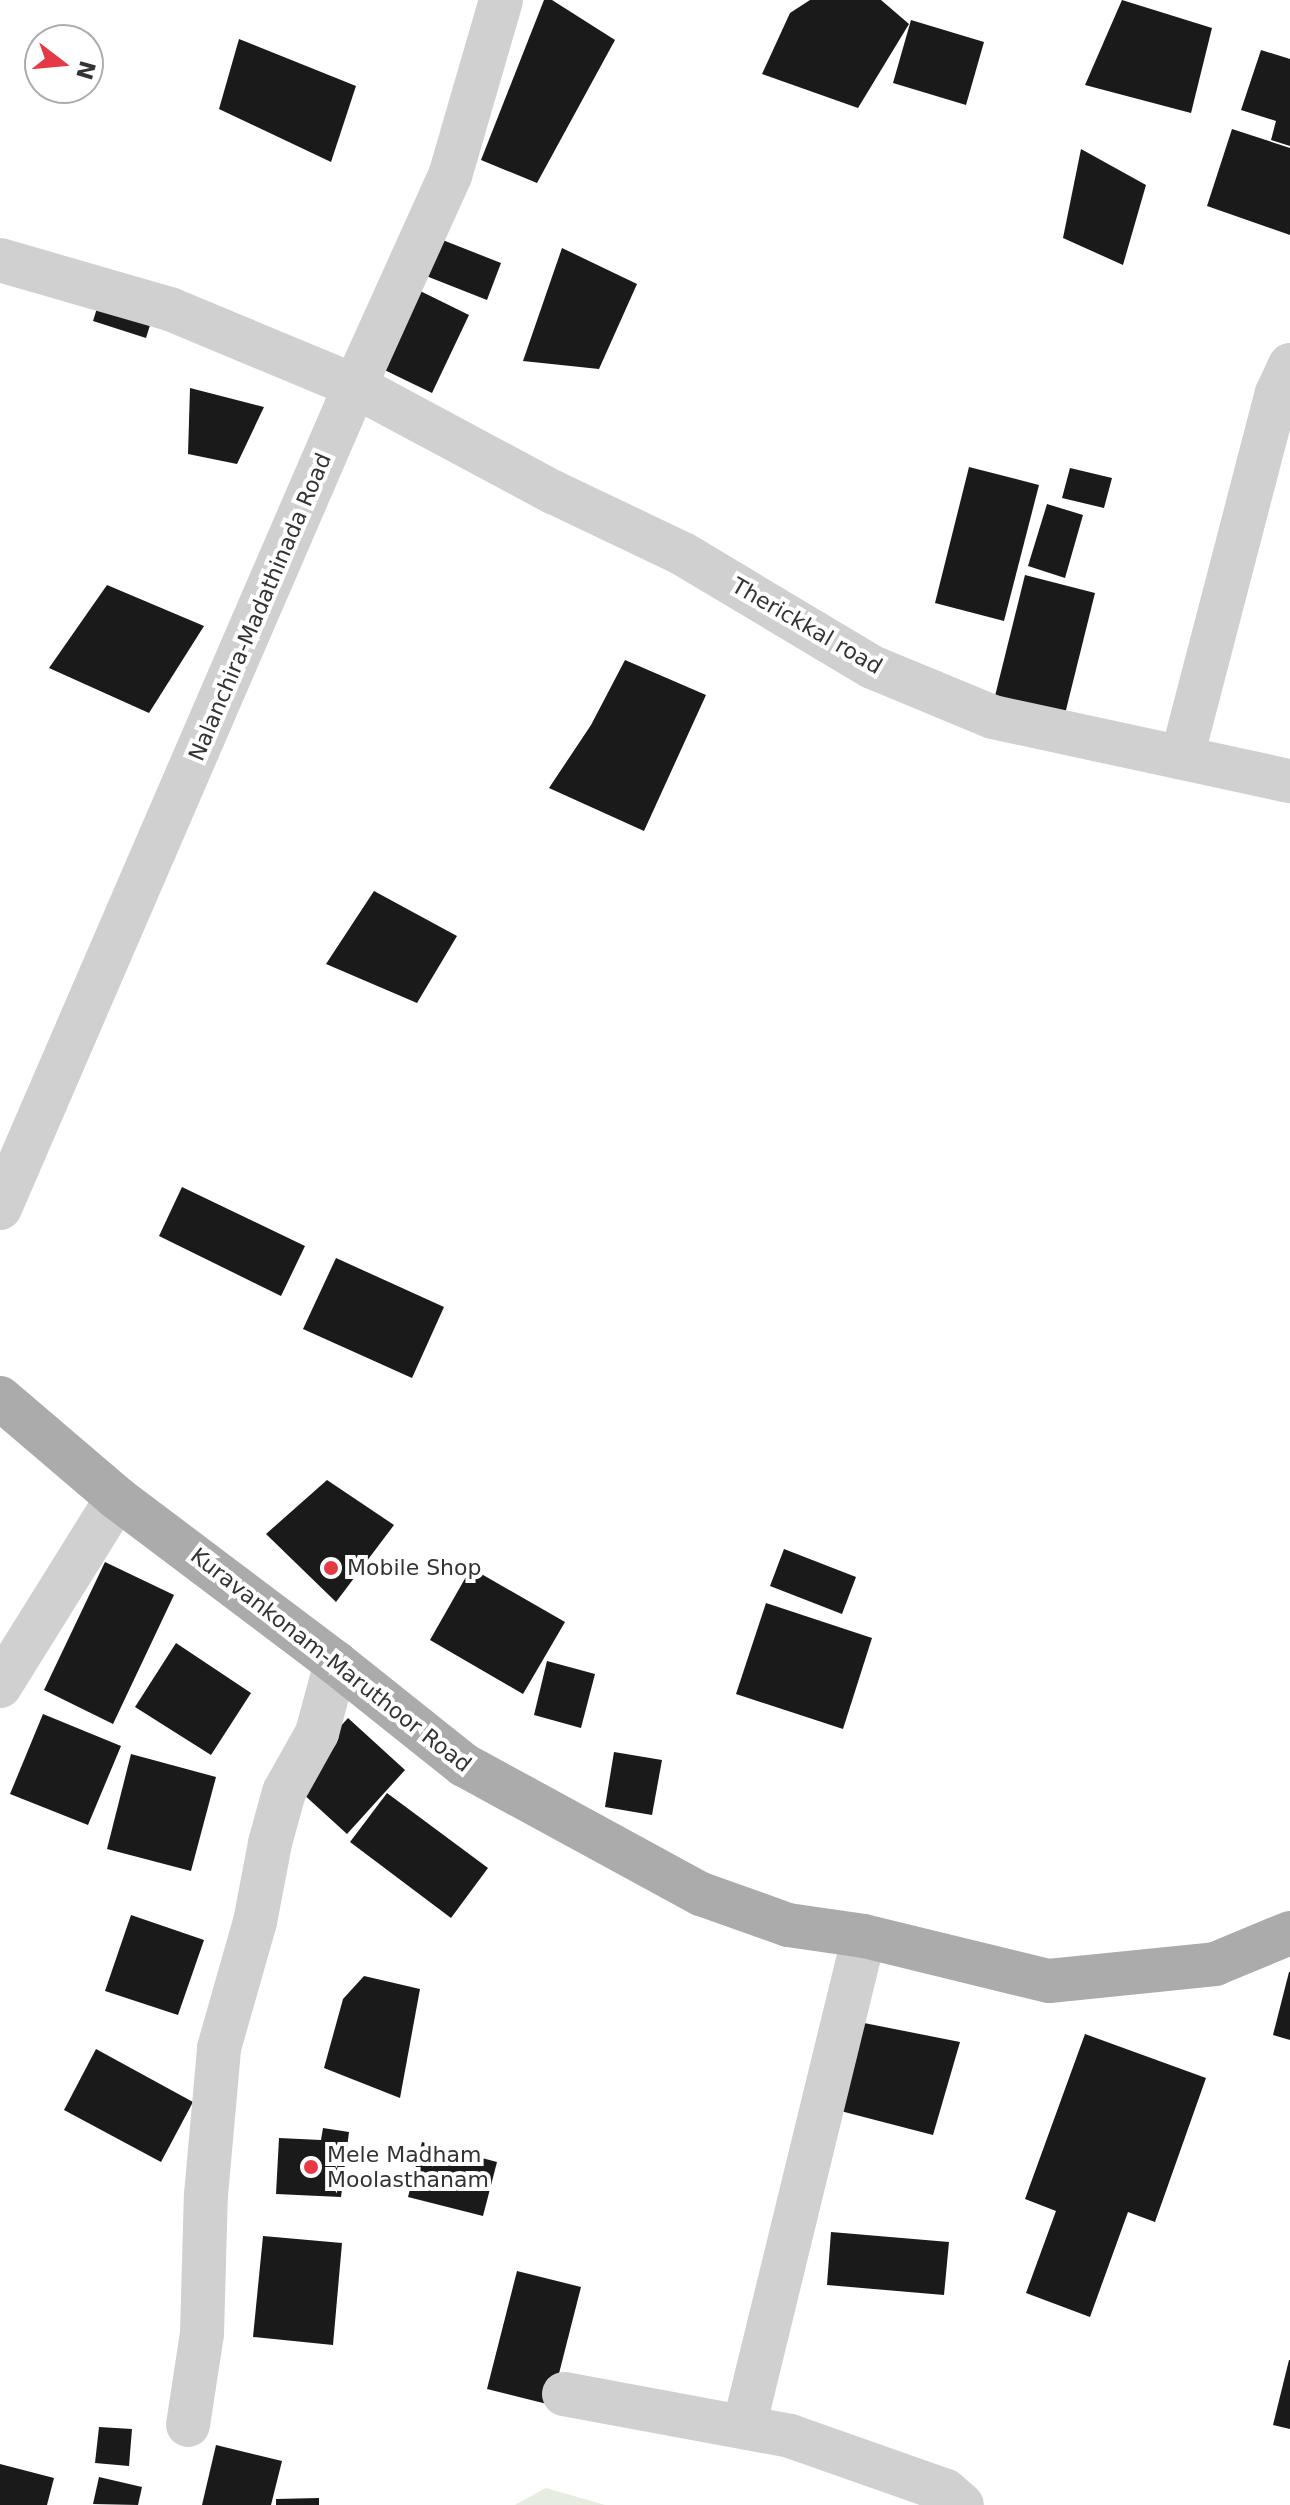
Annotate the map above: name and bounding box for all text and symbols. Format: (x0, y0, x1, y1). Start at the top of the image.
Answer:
north arrow (24, 24, 104, 104)
text: N (71, 58, 100, 82)
street label: Nalanchira-Madathinada Road (183, 449, 337, 765)
street label: Therickkal road (727, 572, 887, 680)
street label: Kuravankonam-Maruthoor Road (186, 1542, 476, 1778)
place label: Mobile Shop (347, 1555, 481, 1581)
marker: Mobile Shop (322, 1559, 340, 1577)
place label: Mele Madham Moolasthanam (327, 2141, 489, 2192)
marker: Mele Madham Moolasthanam (302, 2158, 320, 2176)

